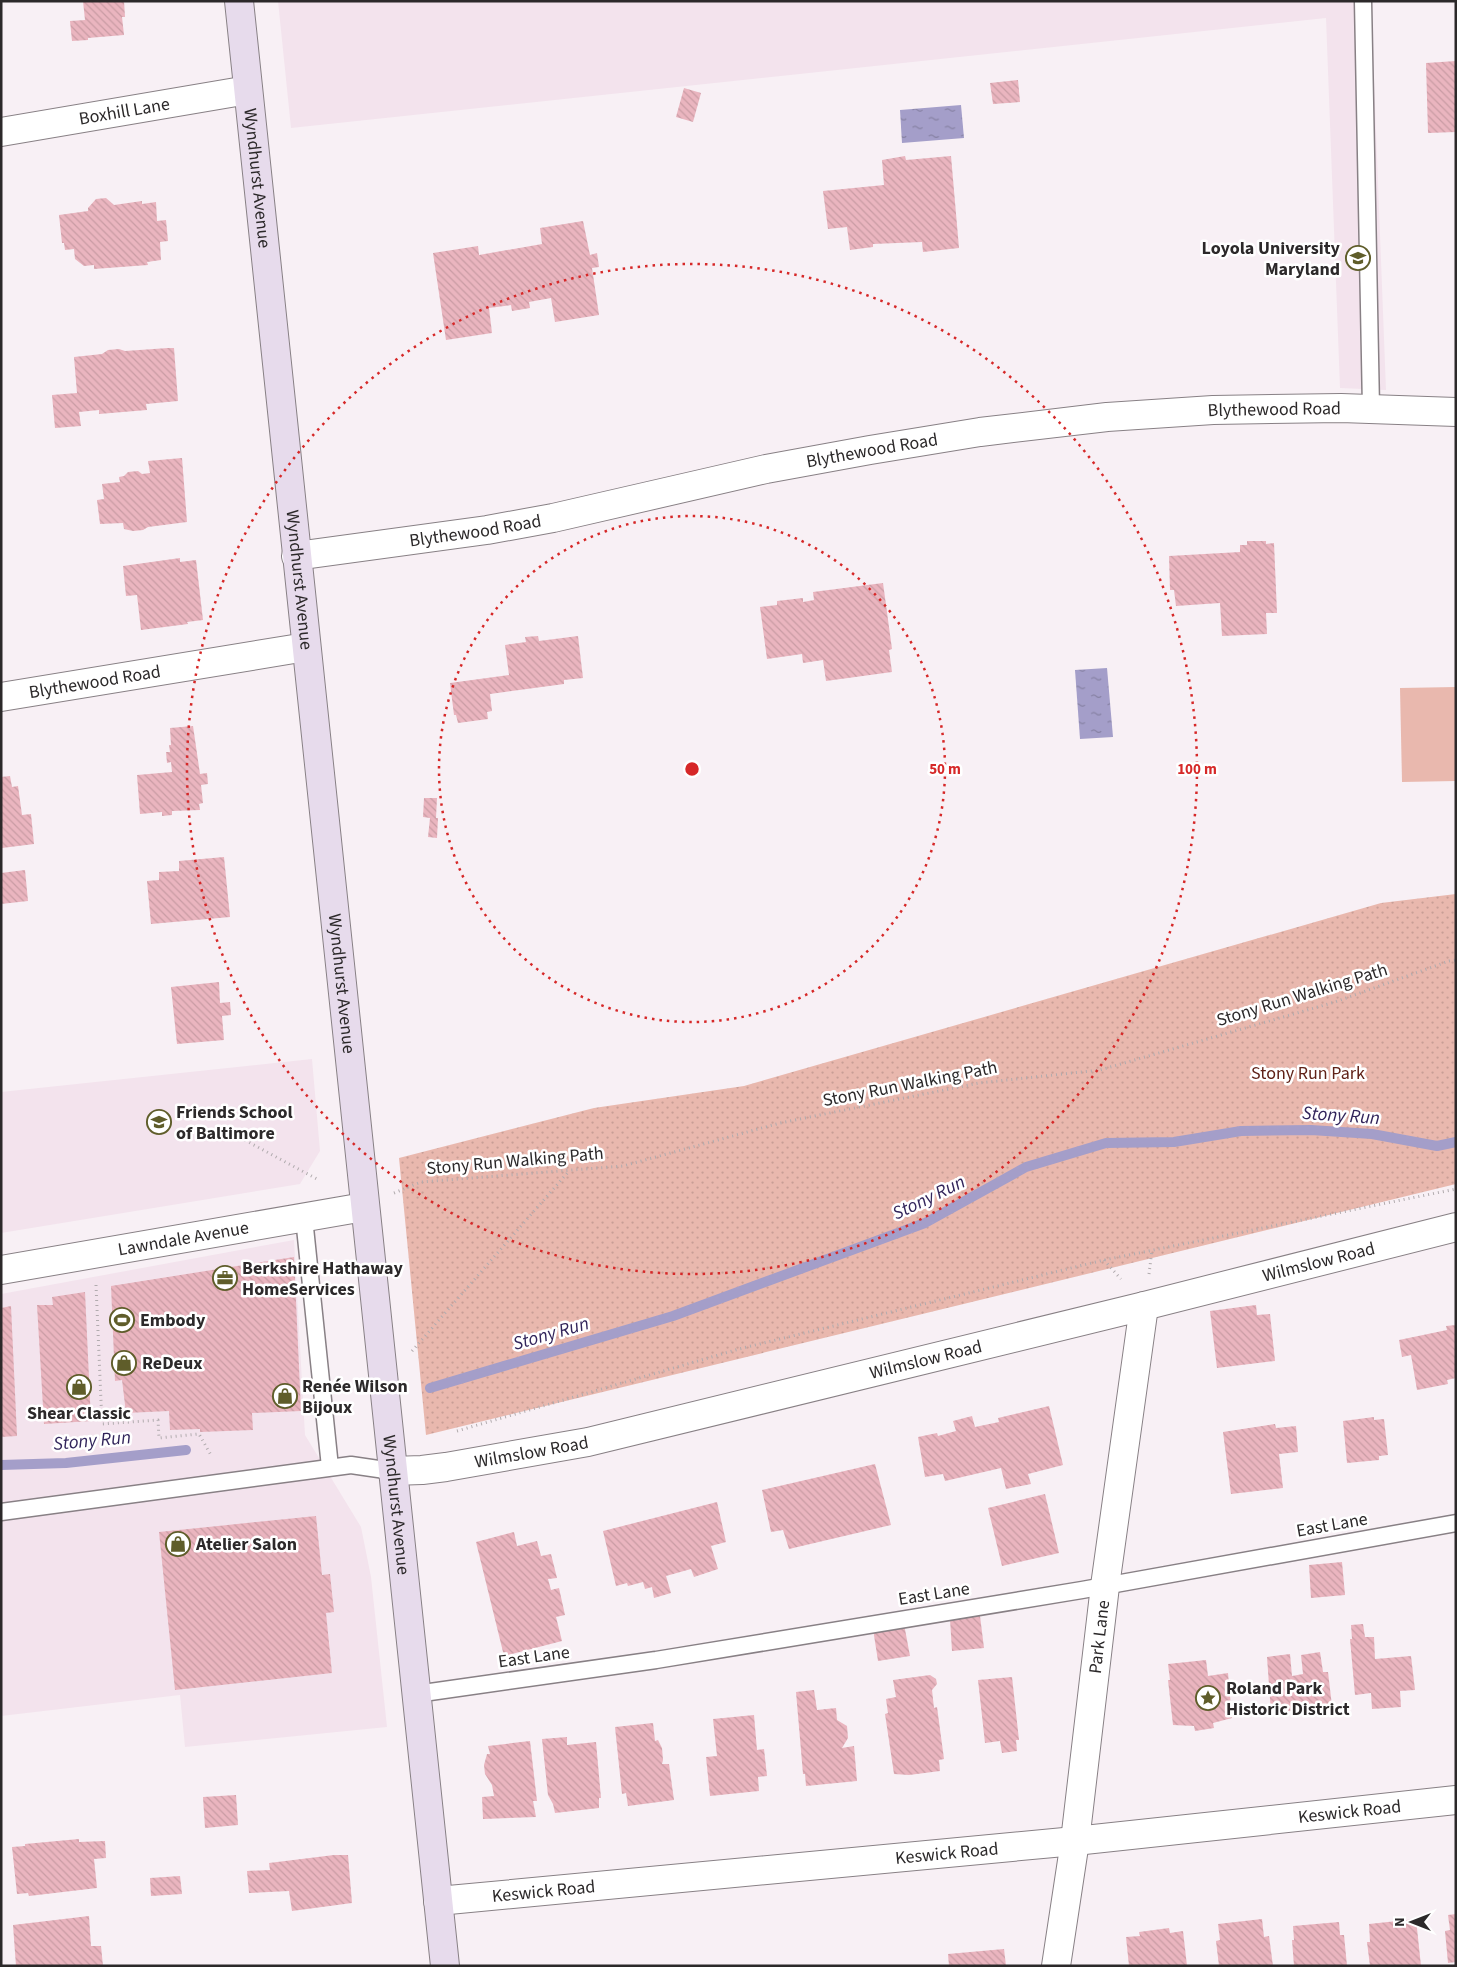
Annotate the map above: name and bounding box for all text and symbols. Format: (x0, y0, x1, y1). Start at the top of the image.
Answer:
street label: Boxhill Lane (77, 91, 172, 131)
street label: Wyndhurst Avenue (238, 107, 277, 249)
place label: Loyola University Maryland (1202, 236, 1341, 282)
school or university icon: Loyola University Maryland (1345, 245, 1371, 271)
street label: Blythewood Road (1207, 396, 1341, 423)
street label: Blythewood Road (804, 427, 940, 474)
street label: Blythewood Road (408, 508, 543, 553)
street label: Wyndhurst Avenue (280, 509, 319, 651)
street label: Blythewood Road (27, 659, 162, 705)
text: 50 m (929, 759, 961, 780)
text: 100 m (1177, 759, 1217, 780)
centre of rings (683, 760, 701, 778)
street label: Wyndhurst Avenue (322, 912, 362, 1055)
street label: Stony Run Walking Path (1213, 957, 1391, 1033)
street label: Stony Run Walking Path (820, 1055, 1000, 1113)
park label: Stony Run Park (1251, 1061, 1365, 1086)
place label: Friends School of Baltimore (176, 1100, 293, 1146)
water label: Stony Run (1301, 1100, 1381, 1132)
school or university icon: Friends School of Baltimore (146, 1109, 172, 1135)
street label: Stony Run Walking Path (425, 1141, 605, 1181)
water label: Stony Run (888, 1169, 970, 1227)
street label: Lawndale Avenue (116, 1215, 251, 1262)
street label: Wilmslow Road (1260, 1236, 1378, 1288)
place label: Berkshire Hathaway HomeServices (242, 1256, 404, 1302)
office icon: Berkshire Hathaway HomeServices (212, 1265, 238, 1291)
sports icon: Embody (109, 1307, 135, 1333)
place label: Embody (140, 1308, 206, 1333)
water label: Stony Run (510, 1310, 592, 1358)
street label: Wilmslow Road (867, 1334, 985, 1385)
shop icon: ReDeux (111, 1350, 137, 1376)
place label: ReDeux (142, 1351, 202, 1376)
shop icon: Shear Classic (66, 1374, 92, 1400)
place label: Renée Wilson Bijoux (302, 1374, 408, 1420)
shop icon: Renée Wilson Bijoux (272, 1383, 298, 1409)
place label: Shear Classic (27, 1401, 132, 1426)
water label: Stony Run (52, 1424, 132, 1458)
street label: Wilmslow Road (473, 1430, 590, 1474)
street label: Wyndhurst Avenue (377, 1434, 416, 1576)
street label: East Lane (1294, 1506, 1370, 1544)
shop icon: Atelier Salon (165, 1531, 191, 1557)
place label: Atelier Salon (195, 1532, 297, 1557)
street label: East Lane (896, 1576, 972, 1612)
street label: Park Lane (1082, 1599, 1116, 1675)
street label: East Lane (497, 1640, 571, 1674)
place label: Roland Park Historic District (1226, 1676, 1350, 1722)
place icon: Roland Park Historic District (1195, 1685, 1221, 1711)
street label: Keswick Road (1297, 1793, 1402, 1829)
street label: Keswick Road (894, 1836, 999, 1870)
street label: Keswick Road (491, 1874, 596, 1908)
north arrow (1387, 1897, 1437, 1947)
text: N (1390, 1917, 1410, 1927)

